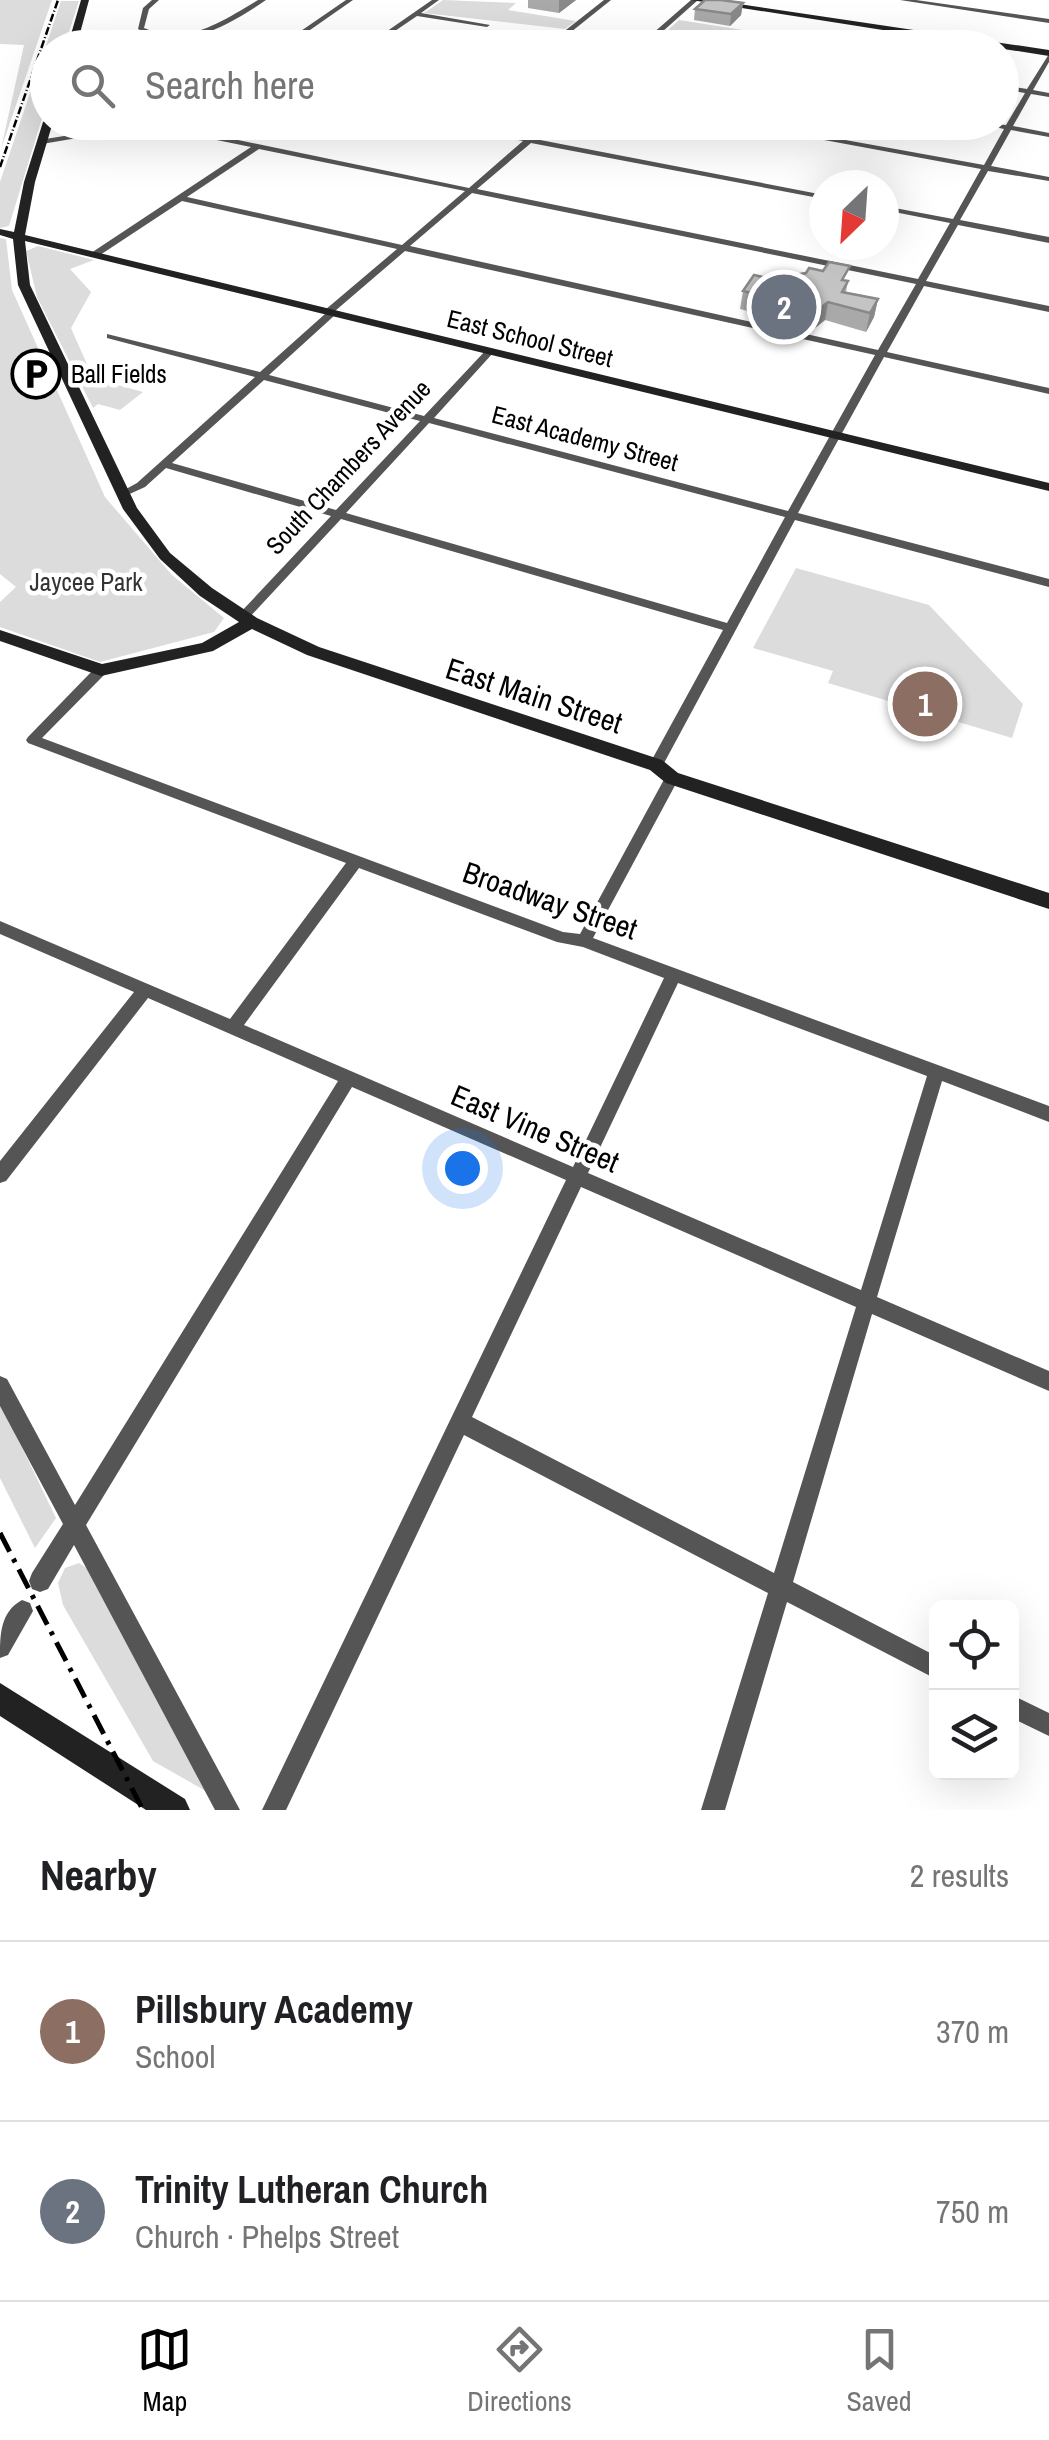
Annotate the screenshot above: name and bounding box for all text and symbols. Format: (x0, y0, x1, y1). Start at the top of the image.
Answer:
search box (30, 30, 1019, 140)
icon: search (65, 58, 120, 113)
text: Search here (145, 60, 315, 111)
north arrow (809, 170, 899, 260)
pin: 2 (752, 270, 816, 344)
street label: East School Street (444, 301, 617, 375)
parking icon: Ball Fields (10, 348, 62, 400)
place label: Ball Fields (71, 357, 167, 391)
street label: South Chambers Avenue (258, 372, 438, 562)
street label: East Academy Street (488, 397, 682, 479)
park label: Jaycee Park (30, 565, 143, 599)
street label: East Main Street (441, 648, 628, 742)
pin: 1 (892, 666, 958, 742)
street label: Broadway Street (458, 852, 643, 949)
street label: East Vine Street (445, 1075, 626, 1181)
your location (437, 1143, 488, 1194)
map controls (929, 1600, 1019, 1780)
button: locate (929, 1600, 1019, 1690)
button: layers (929, 1690, 1019, 1780)
text: Nearby (40, 1847, 157, 1903)
text: 2 results (910, 1854, 1009, 1897)
text: Pillsbury Academy (135, 1984, 413, 2035)
text: 1 (65, 2010, 80, 2053)
text: 370 m (936, 2010, 1009, 2053)
text: School (135, 2035, 215, 2078)
text: Trinity Lutheran Church (135, 2164, 488, 2215)
text: 2 (65, 2190, 80, 2233)
text: 750 m (936, 2190, 1009, 2233)
text: Church · Phelps Street (135, 2215, 399, 2258)
tab: Map (137, 2322, 192, 2420)
tab: Directions (467, 2322, 572, 2420)
tab: Saved (847, 2322, 912, 2420)

